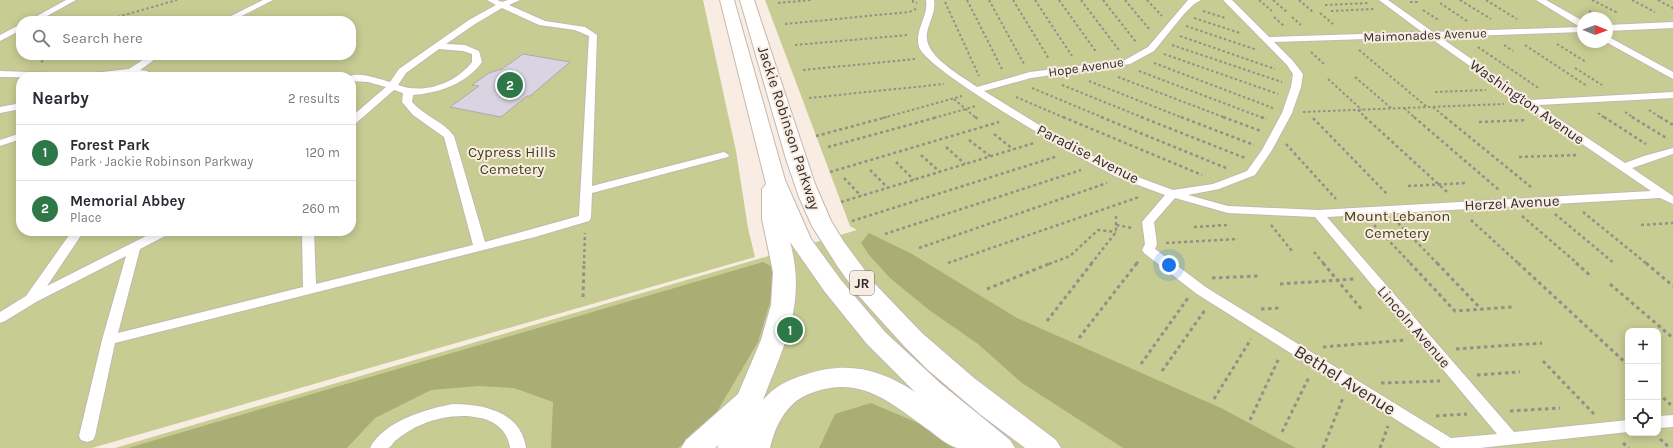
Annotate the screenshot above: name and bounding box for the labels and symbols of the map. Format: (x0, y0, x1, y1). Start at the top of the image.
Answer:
north arrow (1577, 12, 1613, 48)
street label: Maimonades Avenue (1363, 25, 1487, 45)
street label: Jackie Robinson Parkway (754, 44, 824, 212)
street label: Hope Avenue (1047, 54, 1125, 80)
street label: Washington Avenue (1466, 56, 1588, 148)
pin: 2 (497, 70, 523, 100)
street label: Paradise Avenue (1034, 121, 1142, 187)
park label: Cypress Hills Cemetery (468, 143, 556, 178)
street label: Herzel Avenue (1464, 192, 1560, 214)
park label: Mount Lebanon Cemetery (1344, 207, 1450, 242)
your location (1159, 255, 1179, 275)
road number: JR (850, 271, 874, 295)
street label: Lincoln Avenue (1374, 282, 1454, 372)
pin: 1 (777, 315, 803, 345)
street label: Bethel Avenue (1290, 340, 1400, 420)

